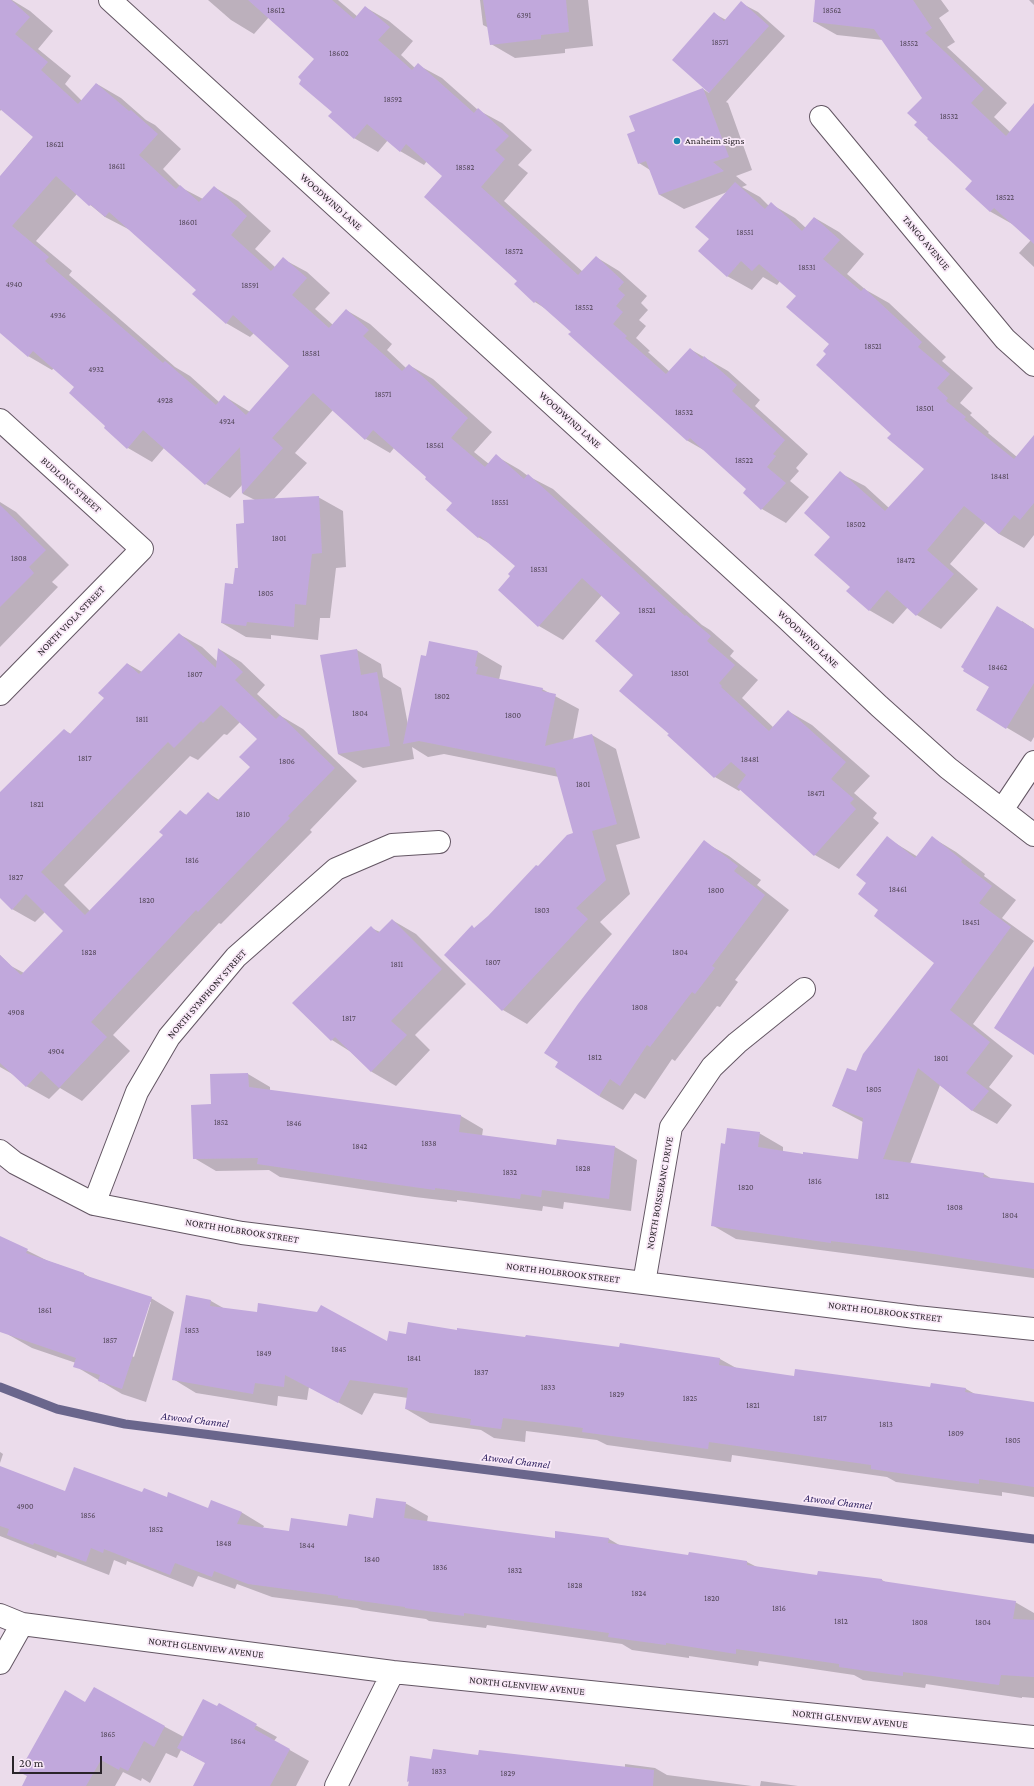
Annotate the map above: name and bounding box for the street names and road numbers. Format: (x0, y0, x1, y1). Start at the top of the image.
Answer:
street label: WOODWIND LANE (298, 171, 364, 233)
street label: TANGO AVENUE (900, 213, 952, 273)
street label: WOODWIND LANE (537, 389, 603, 451)
street label: BUDLONG STREET (38, 455, 104, 515)
street label: NORTH VIOLA STREET (35, 584, 107, 658)
street label: WOODWIND LANE (775, 608, 841, 670)
street label: NORTH SYMPHONY STREET (165, 947, 249, 1041)
street label: NORTH BOISSERANC DRIVE (644, 1136, 676, 1250)
street label: NORTH HOLBROOK STREET (184, 1216, 300, 1246)
street label: NORTH HOLBROOK STREET (505, 1260, 621, 1286)
street label: NORTH HOLBROOK STREET (827, 1299, 943, 1325)
street label: NORTH GLENVIEW AVENUE (148, 1635, 264, 1661)
street label: NORTH GLENVIEW AVENUE (469, 1674, 585, 1698)
street label: NORTH GLENVIEW AVENUE (792, 1707, 908, 1731)

